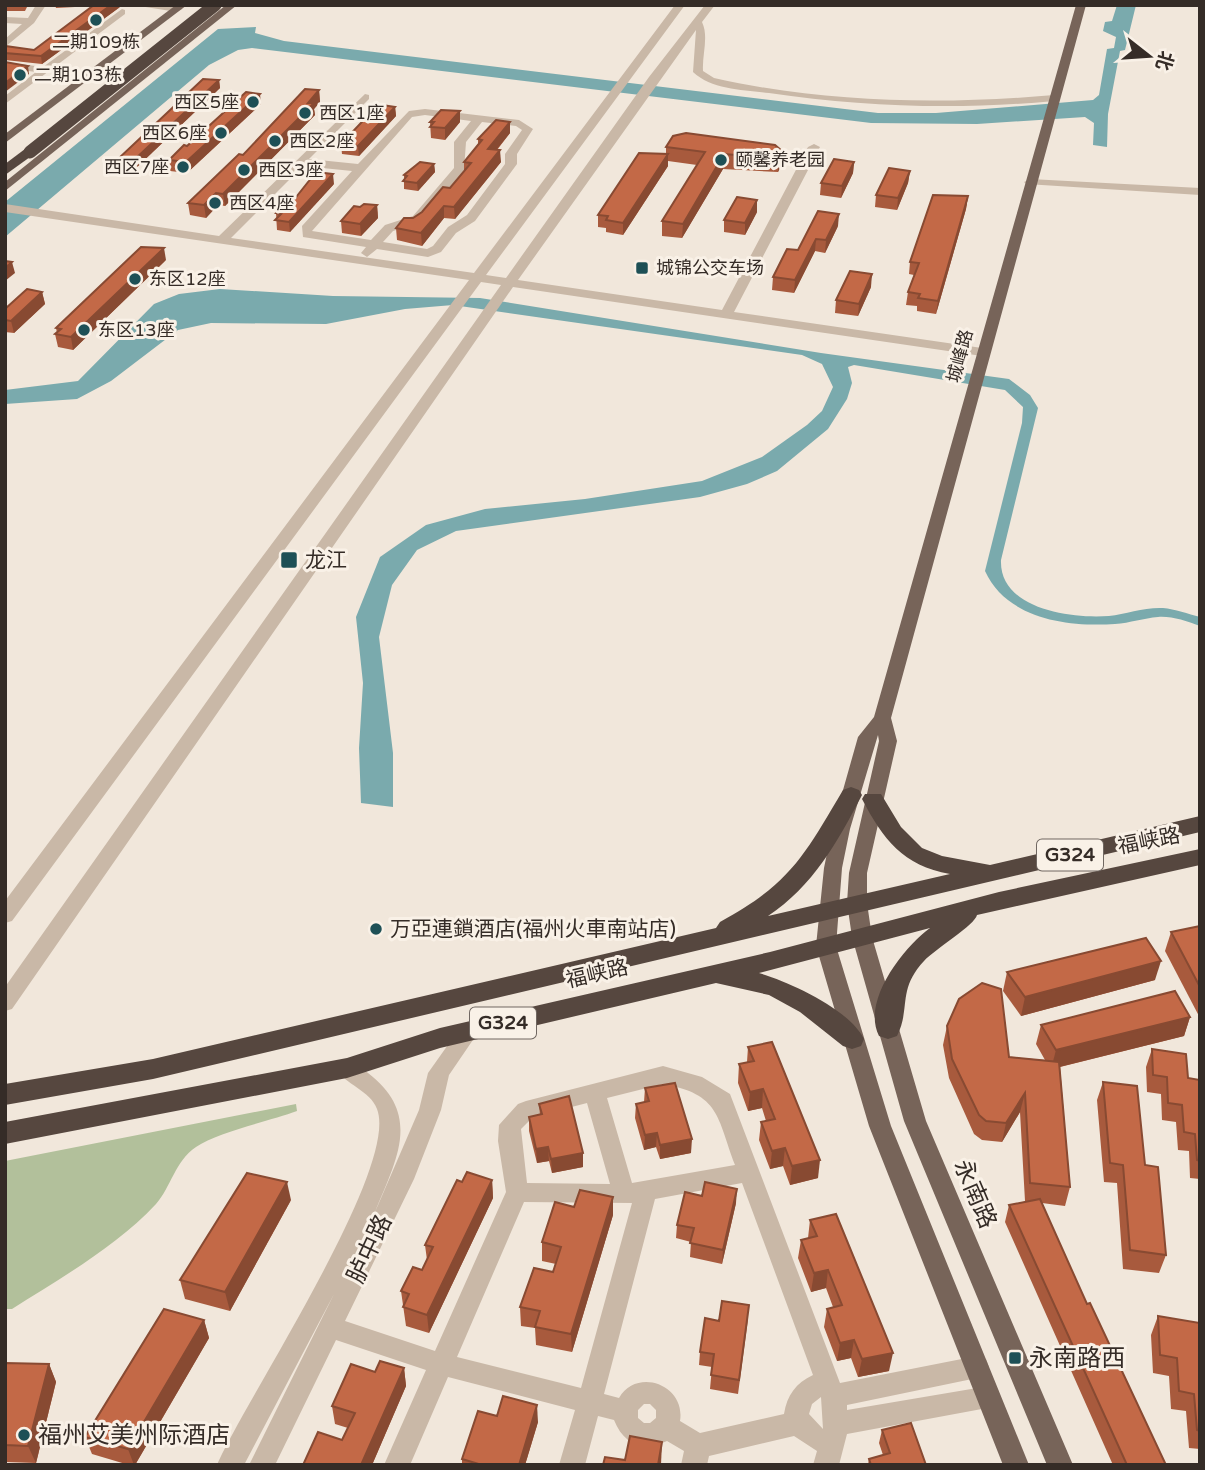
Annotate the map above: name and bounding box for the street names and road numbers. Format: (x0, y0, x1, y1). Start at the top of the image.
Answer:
street label: 城峰路 (942, 327, 978, 385)
street label: 福峡路 (1116, 823, 1182, 859)
road number: G324 (1037, 840, 1103, 870)
street label: 福峡路 (563, 955, 631, 993)
road number: G324 (470, 1007, 536, 1038)
street label: 永南路 (948, 1155, 1002, 1233)
street label: 胪中路 (342, 1210, 398, 1288)

